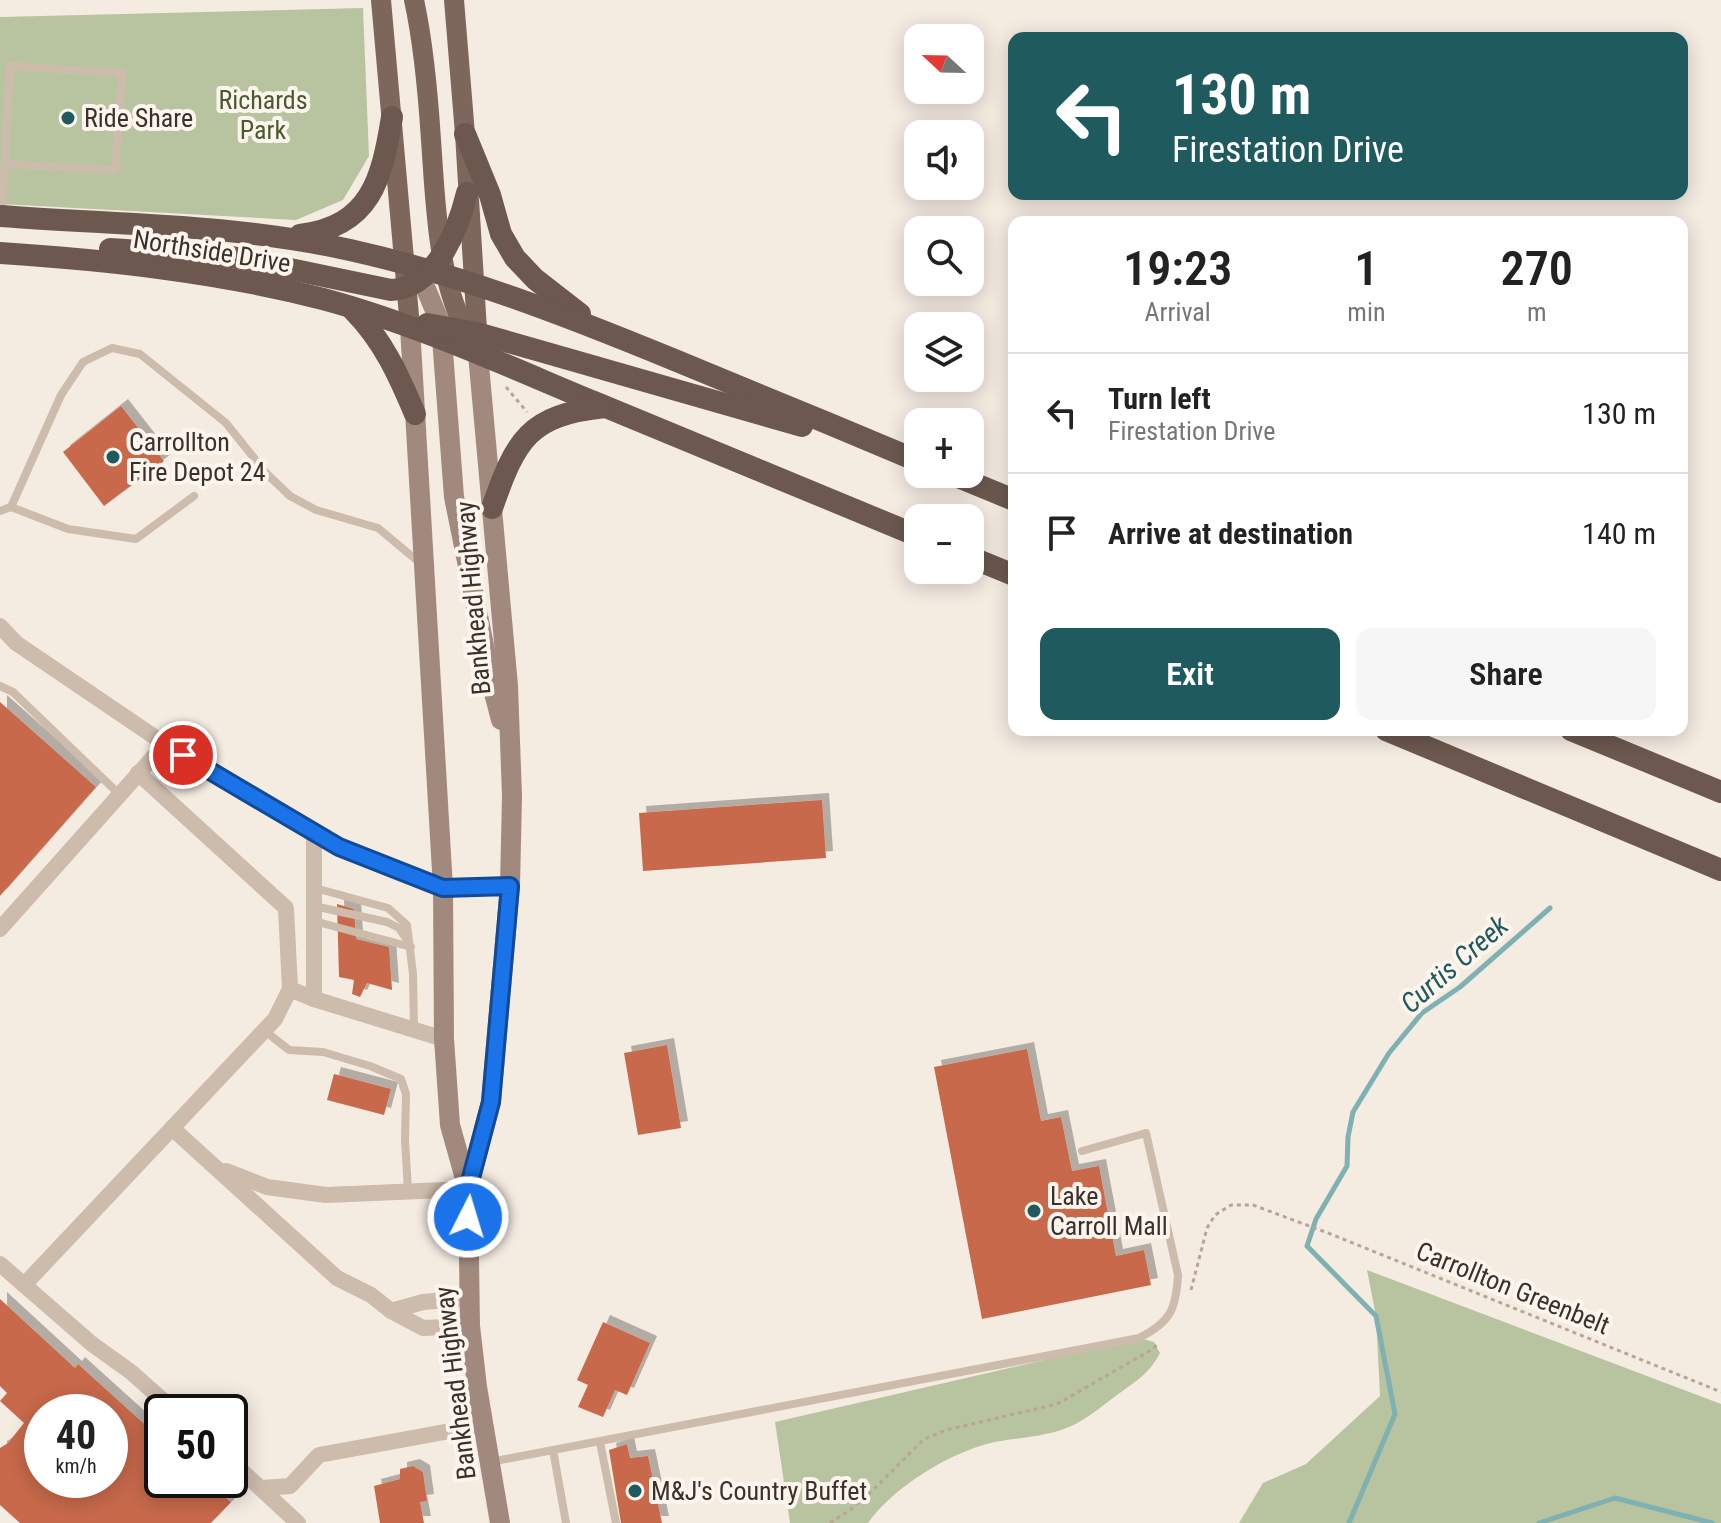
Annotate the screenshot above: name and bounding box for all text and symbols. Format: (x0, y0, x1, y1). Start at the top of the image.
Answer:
north arrow (904, 24, 984, 104)
map controls (904, 24, 984, 584)
text: 130 m (1172, 62, 1311, 128)
icon: left (1040, 64, 1144, 168)
park label: Richards Park (218, 85, 308, 145)
place label: Ride Share (84, 103, 193, 133)
marker: Ride Share (59, 109, 77, 127)
button: sound (904, 120, 984, 200)
text: Firestation Drive (1172, 129, 1404, 171)
button: search (904, 216, 984, 296)
street label: Northside Drive (131, 224, 293, 278)
text: 19:23 (1123, 240, 1232, 297)
text: 1 (1354, 240, 1378, 297)
text: 270 (1501, 240, 1573, 297)
text: Arrival (1145, 297, 1211, 327)
text: min (1347, 297, 1385, 327)
text: m (1527, 297, 1547, 327)
button: layers (904, 312, 984, 392)
text: Turn left (1108, 381, 1211, 416)
icon: left (1040, 391, 1084, 435)
text: 130 m (1582, 396, 1656, 431)
button: + (904, 408, 984, 488)
text: Firestation Drive (1108, 416, 1276, 446)
place label: Carrollton Fire Depot 24 (129, 427, 266, 487)
marker: Carrollton Fire Depot 24 (104, 448, 122, 466)
street label: Bankhead Highway (450, 500, 496, 696)
button: − (904, 504, 984, 584)
icon: arrive (1040, 511, 1084, 555)
text: Arrive at destination (1108, 516, 1353, 551)
text: 140 m (1582, 516, 1656, 551)
button: Exit (1040, 628, 1340, 720)
button: Share (1356, 628, 1656, 720)
pin (149, 721, 217, 789)
icon: arrive (161, 733, 205, 777)
water label: Curtis Creek (1394, 908, 1515, 1020)
position arrow (426, 1175, 510, 1259)
place label: Lake Carroll Mall (1050, 1181, 1168, 1241)
marker: Lake Carroll Mall (1025, 1202, 1043, 1220)
street label: Carrollton Greenbelt (1412, 1236, 1614, 1340)
street label: Bankhead Highway (428, 1284, 482, 1481)
speed limit sign: 50 (144, 1394, 248, 1498)
text: 40 (56, 1412, 96, 1459)
text: km/h (55, 1454, 97, 1478)
place label: M&J's Country Buffet (651, 1476, 867, 1506)
marker: M&J's Country Buffet (626, 1482, 644, 1500)

